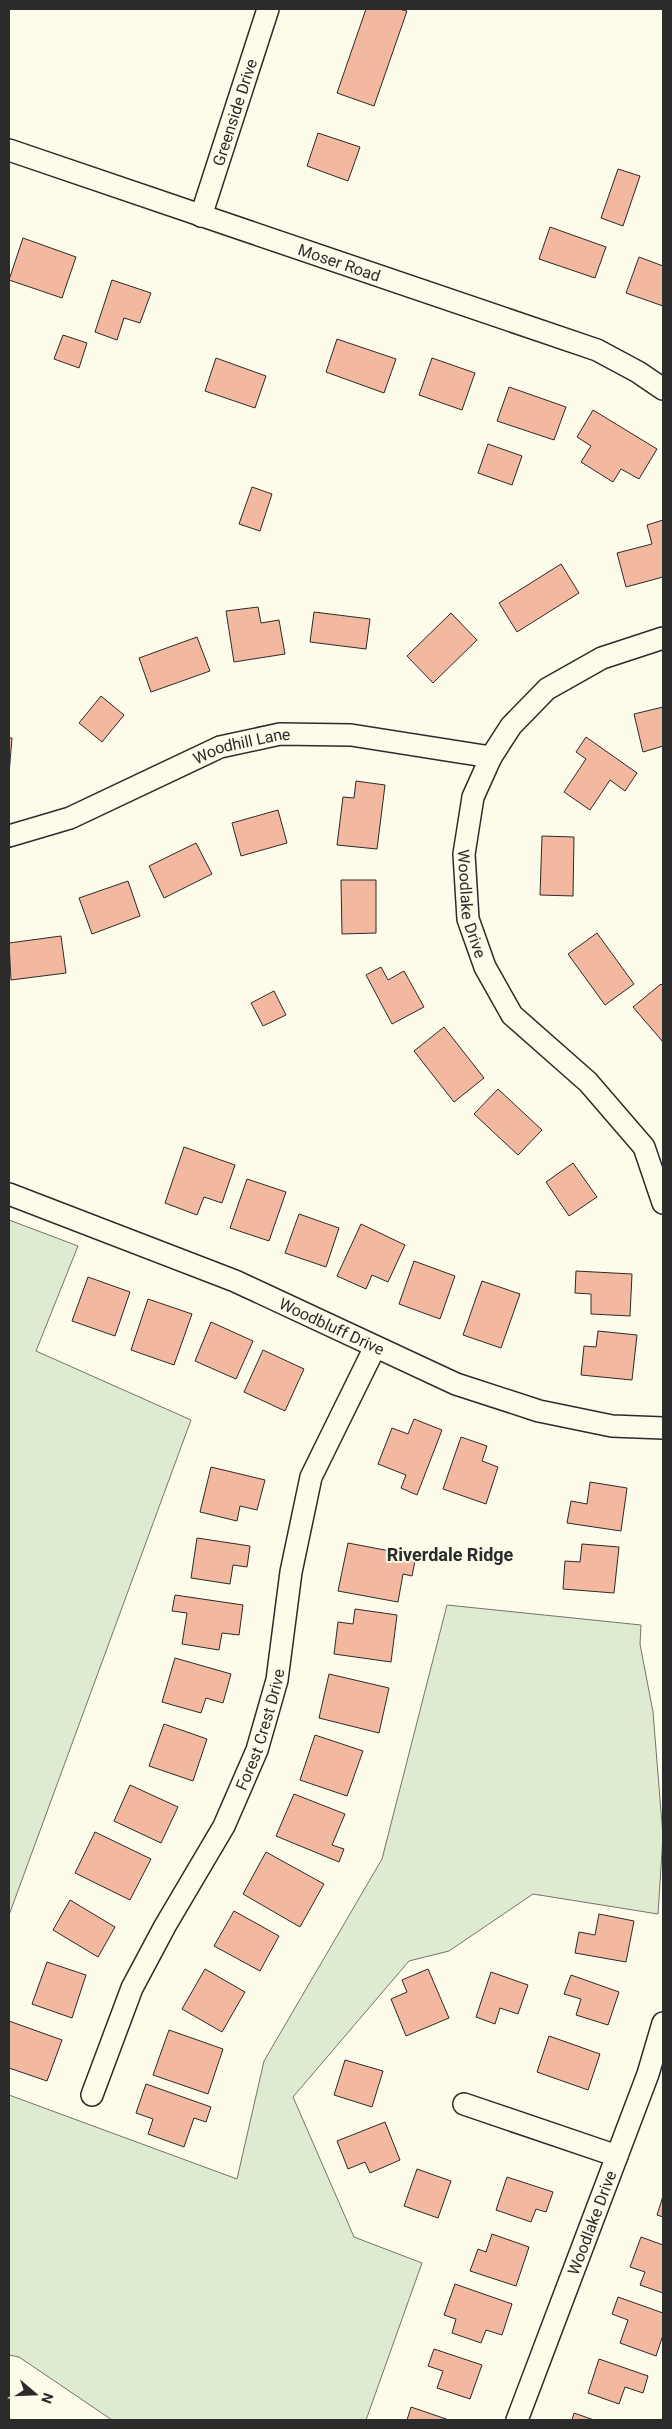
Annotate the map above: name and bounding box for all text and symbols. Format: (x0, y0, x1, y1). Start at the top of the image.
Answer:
street label: Greenside Drive (208, 56, 261, 168)
street label: Moser Road (296, 240, 383, 285)
street label: Woodhill Lane (190, 724, 290, 768)
street label: Woodlake Drive (454, 849, 490, 960)
street label: Woodbluff Drive (276, 1293, 388, 1359)
district label: Riverdale Ridge (387, 1544, 514, 1565)
street label: Forest Crest Drive (231, 1668, 288, 1793)
street label: Woodlake Drive (563, 2168, 620, 2278)
north arrow (10, 2369, 60, 2419)
text: N (38, 2391, 56, 2406)

